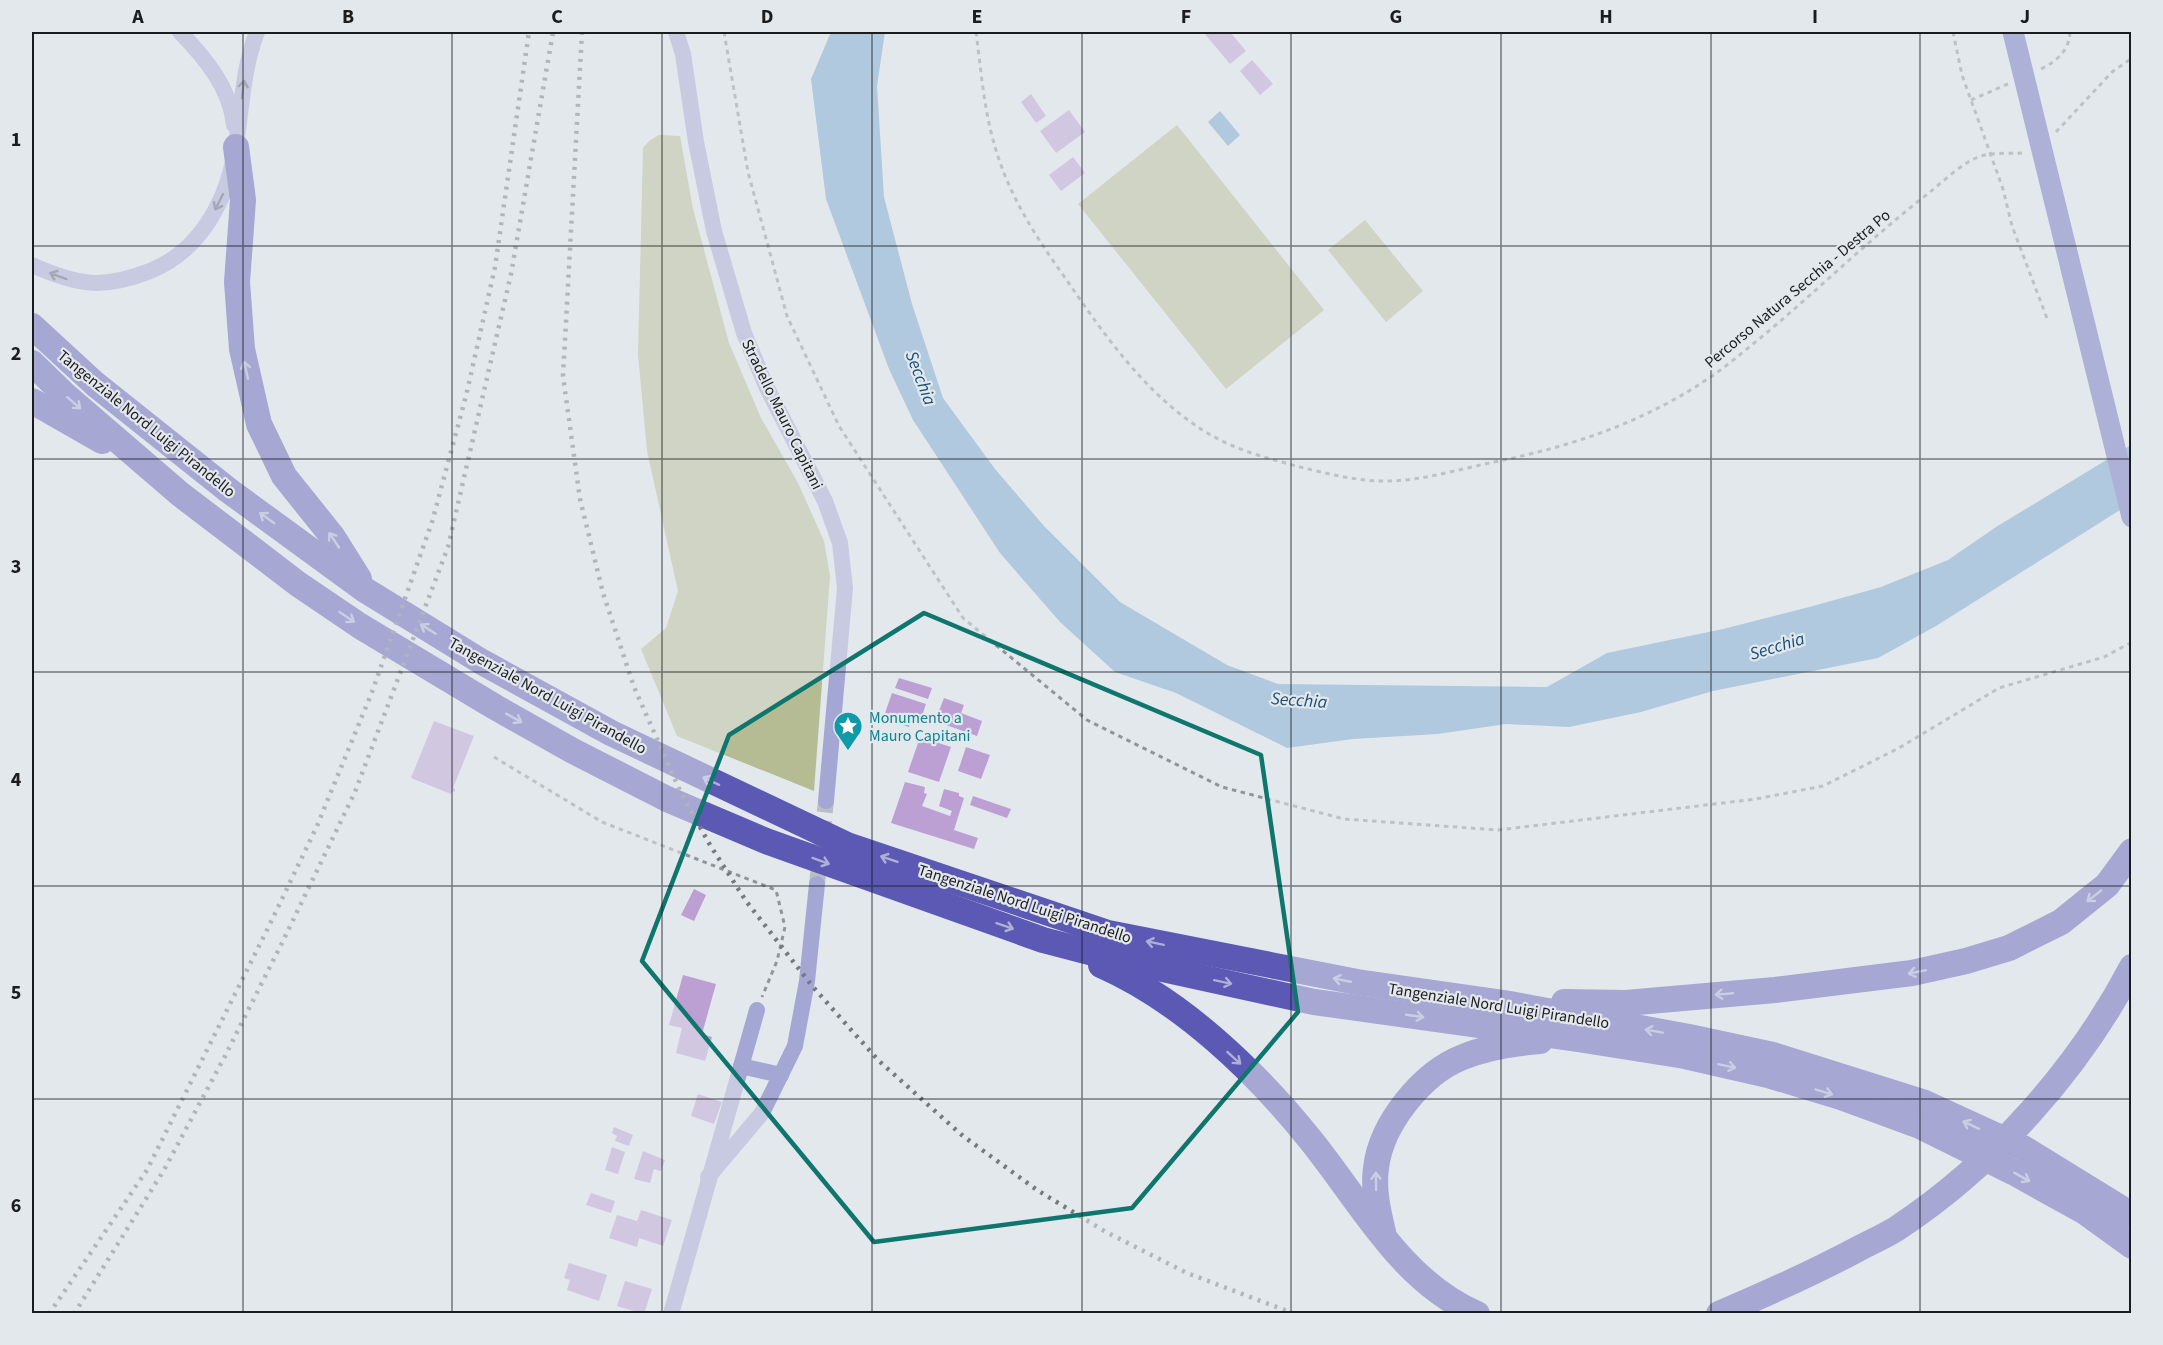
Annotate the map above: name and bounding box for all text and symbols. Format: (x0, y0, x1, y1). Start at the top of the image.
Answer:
text: A (131, 3, 144, 31)
text: B (342, 3, 354, 31)
text: C (551, 3, 563, 31)
text: D (761, 3, 773, 31)
text: E (972, 3, 982, 31)
text: F (1181, 3, 1191, 31)
text: G (1390, 3, 1402, 31)
text: H (1599, 3, 1613, 31)
text: I (1812, 3, 1818, 31)
text: J (2020, 3, 2030, 31)
one-way arrow (238, 79, 249, 99)
text: 1 (11, 126, 21, 154)
one-way arrow (213, 193, 224, 211)
street label: Percorso Natura Secchia - Destra Po (1700, 204, 1895, 373)
one-way arrow (50, 269, 68, 280)
street label: Stradello Mauro Capitani (736, 335, 828, 493)
text: 2 (11, 340, 21, 368)
street label: Tangenziale Nord Luigi Pirandello (53, 345, 240, 503)
water label: Secchia (899, 347, 942, 409)
one-way arrow (240, 360, 252, 379)
one-way arrow (66, 396, 82, 409)
one-way arrow (259, 512, 275, 524)
one-way arrow (328, 533, 340, 549)
text: 3 (11, 553, 21, 581)
one-way arrow (338, 611, 354, 623)
one-way arrow (420, 622, 437, 635)
water label: Secchia (1746, 626, 1808, 667)
street label: Tangenziale Nord Luigi Pirandello (444, 632, 651, 760)
water label: Secchia (1270, 686, 1328, 715)
place label: Monumento a Mauro Capitani (869, 707, 971, 747)
place icon: Monumento a Mauro Capitani (832, 710, 864, 752)
one-way arrow (505, 712, 522, 724)
text: 4 (11, 766, 22, 794)
one-way arrow (702, 774, 720, 786)
one-way arrow (880, 853, 899, 864)
one-way arrow (811, 856, 830, 867)
street label: Tangenziale Nord Luigi Pirandello (915, 859, 1134, 949)
one-way arrow (2086, 889, 2102, 902)
one-way arrow (995, 922, 1014, 933)
one-way arrow (1146, 937, 1165, 948)
one-way arrow (1908, 967, 1928, 978)
one-way arrow (1333, 974, 1352, 985)
one-way arrow (1213, 977, 1232, 988)
street label: Tangenziale Nord Luigi Pirandello (1387, 978, 1611, 1034)
text: 5 (11, 979, 21, 1007)
one-way arrow (1714, 988, 1734, 999)
one-way arrow (1404, 1010, 1424, 1021)
one-way arrow (1645, 1025, 1665, 1036)
one-way arrow (1226, 1051, 1241, 1065)
one-way arrow (1717, 1060, 1736, 1072)
one-way arrow (1814, 1087, 1833, 1098)
one-way arrow (1963, 1118, 1981, 1130)
one-way arrow (1370, 1171, 1382, 1191)
one-way arrow (2013, 1172, 2031, 1183)
text: 6 (11, 1192, 21, 1220)

